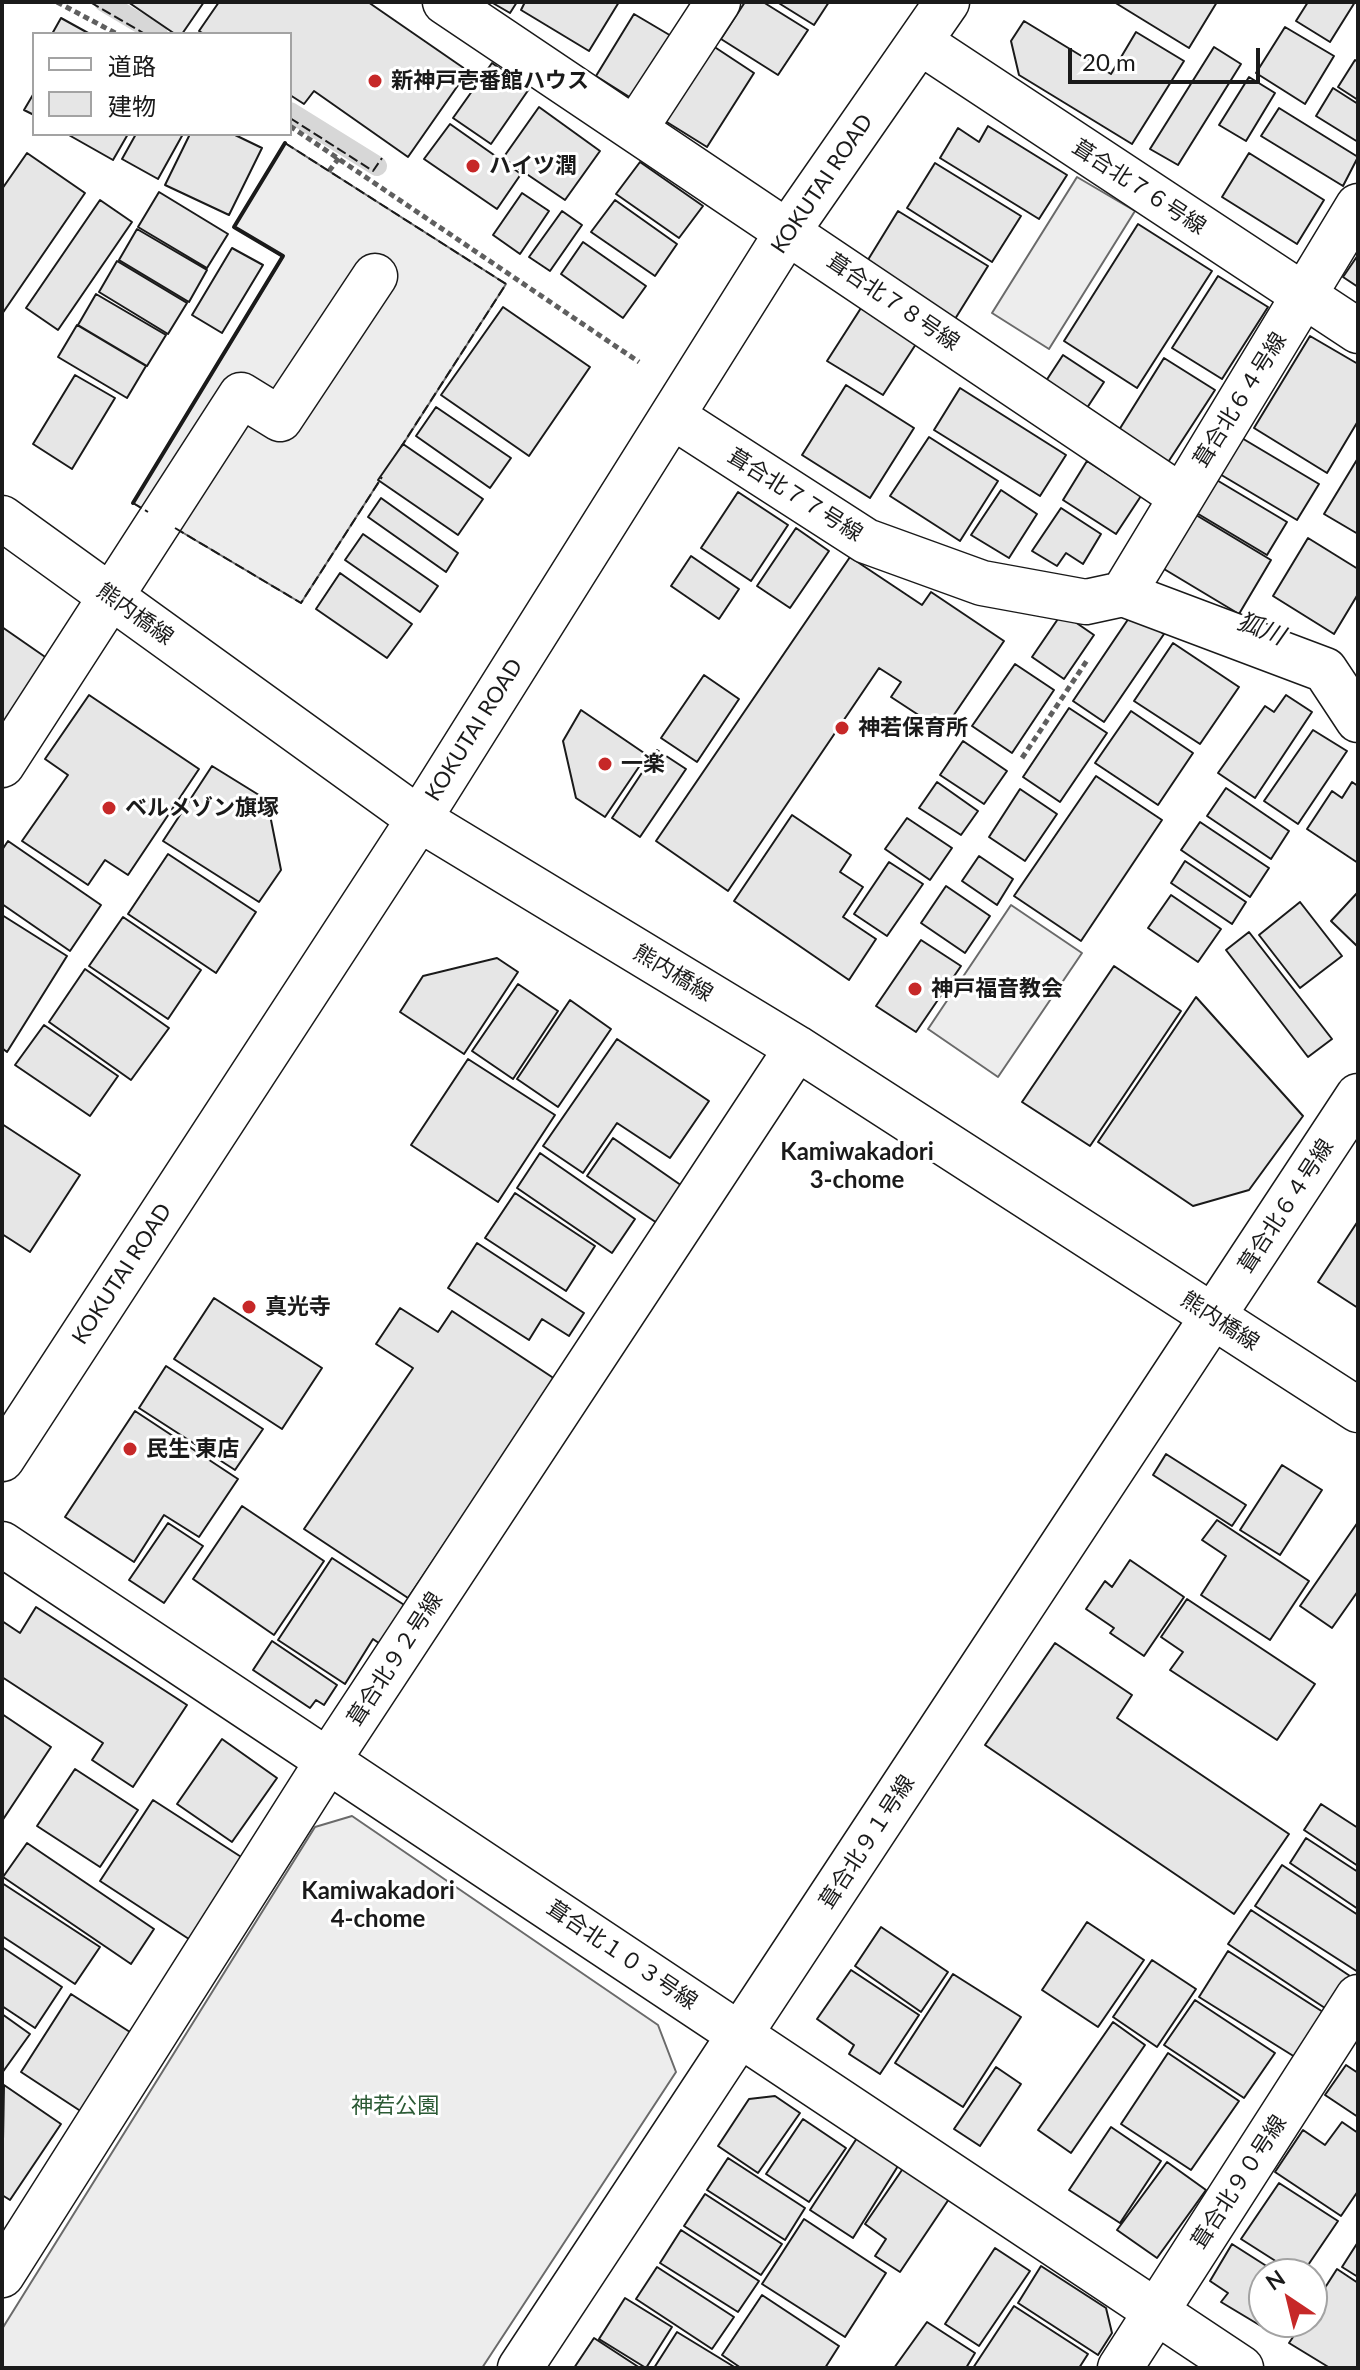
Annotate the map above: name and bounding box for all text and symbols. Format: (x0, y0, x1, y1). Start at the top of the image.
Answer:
legend (32, 32, 292, 136)
scale bar (1072, 32, 1264, 82)
text: 20 m (1082, 47, 1136, 76)
text: 道路 (108, 51, 156, 80)
place label: 新神戸壱番館ハウス (391, 68, 589, 94)
marker: 新神戸壱番館ハウス (366, 72, 384, 90)
text: 建物 (108, 91, 156, 120)
street label: KOKUTAI ROAD (766, 109, 878, 259)
street label: 葺合北７６号線 (1067, 134, 1211, 240)
place label: ハイツ潤 (489, 153, 577, 179)
marker: ハイツ潤 (464, 157, 482, 175)
street label: 葺合北７８号線 (822, 248, 964, 356)
street label: 葺合北６４号線 (1188, 328, 1292, 472)
street label: 葺合北７７号線 (723, 443, 867, 547)
street label: 熊内橋線 (92, 577, 178, 651)
water label: 狐川 (1233, 607, 1289, 651)
street label: KOKUTAI ROAD (420, 654, 528, 806)
place label: 神若保育所 (858, 715, 968, 741)
marker: 神若保育所 (833, 719, 851, 737)
place label: 一楽 (621, 751, 665, 777)
marker: 一楽 (596, 755, 614, 773)
place label: ベルメゾン旗塚 (125, 795, 279, 821)
marker: ベルメゾン旗塚 (100, 799, 118, 817)
street label: 熊内橋線 (628, 939, 718, 1007)
place label: 神戸福音教会 (931, 976, 1063, 1002)
marker: 神戸福音教会 (906, 980, 924, 998)
street label: 葺合北６４号線 (1233, 1134, 1339, 1278)
district label: Kamiwakadori 3-chome (780, 1138, 934, 1194)
street label: KOKUTAI ROAD (67, 1199, 177, 1349)
street label: 熊内橋線 (1176, 1286, 1264, 1356)
place label: 真光寺 (265, 1294, 331, 1320)
marker: 真光寺 (240, 1298, 258, 1316)
place label: 民生 東店 (146, 1436, 239, 1462)
marker: 民生 東店 (121, 1440, 139, 1458)
street label: 葺合北９２号線 (342, 1587, 448, 1731)
street label: 葺合北９１号線 (814, 1770, 920, 1914)
district label: Kamiwakadori 4-chome (301, 1877, 455, 1933)
street label: 葺合北１０３号線 (542, 1895, 702, 2015)
park label: 神若公園 (351, 2093, 439, 2119)
street label: 葺合北９０号線 (1186, 2110, 1292, 2254)
north arrow (1248, 2258, 1328, 2338)
text: N (1260, 2264, 1290, 2295)

